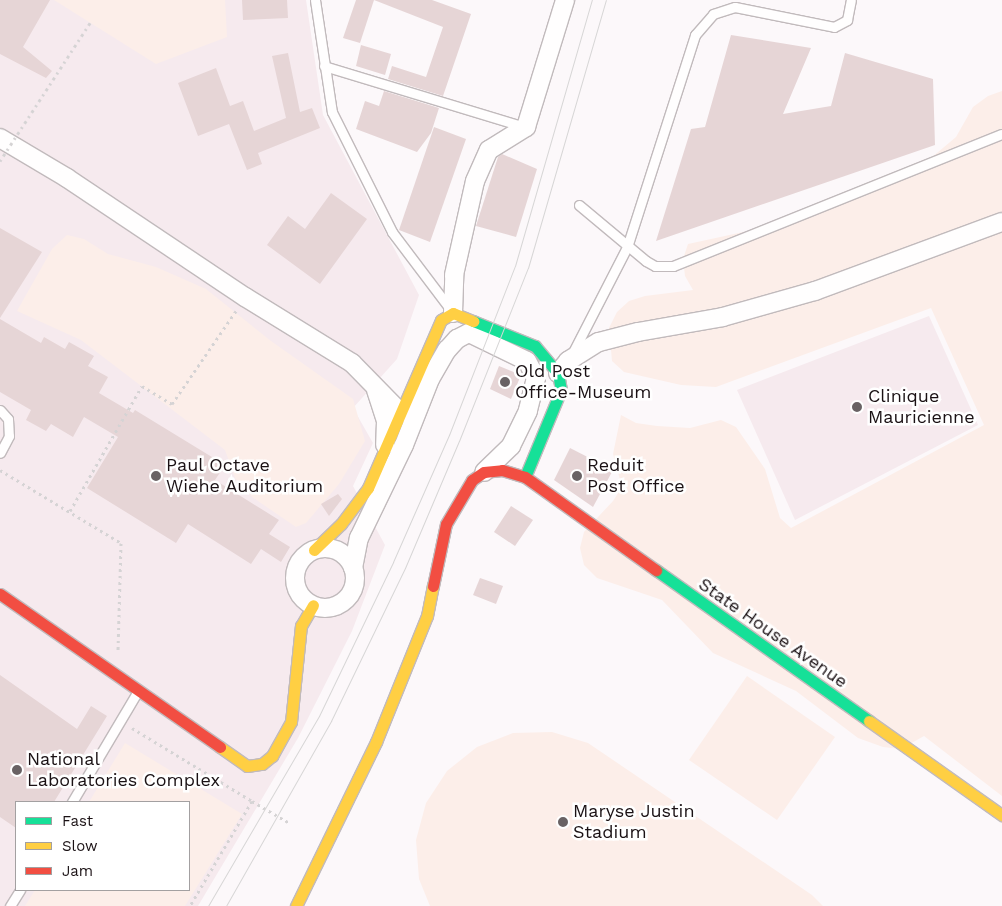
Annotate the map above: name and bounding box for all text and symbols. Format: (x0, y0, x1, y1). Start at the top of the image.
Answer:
place label: Old Post Office-Museum (515, 361, 652, 404)
marker: Old Post Office-Museum (499, 376, 511, 388)
place label: Clinique Mauricienne (868, 386, 975, 428)
marker: Clinique Mauricienne (850, 400, 864, 414)
place label: Paul Octave Wiehe Auditorium (166, 455, 324, 498)
place label: Reduit Post Office (587, 455, 685, 498)
marker: Paul Octave Wiehe Auditorium (150, 470, 162, 482)
marker: Reduit Post Office (571, 470, 583, 482)
street label: State House Avenue (694, 573, 852, 693)
place label: National Laboratories Complex (27, 749, 220, 792)
marker: National Laboratories Complex (11, 764, 23, 776)
legend (15, 801, 190, 891)
place label: Maryse Justin Stadium (573, 801, 695, 844)
text: Fast (62, 812, 93, 830)
marker: Maryse Justin Stadium (557, 816, 569, 828)
text: Slow (62, 837, 98, 855)
text: Jam (62, 862, 93, 880)

